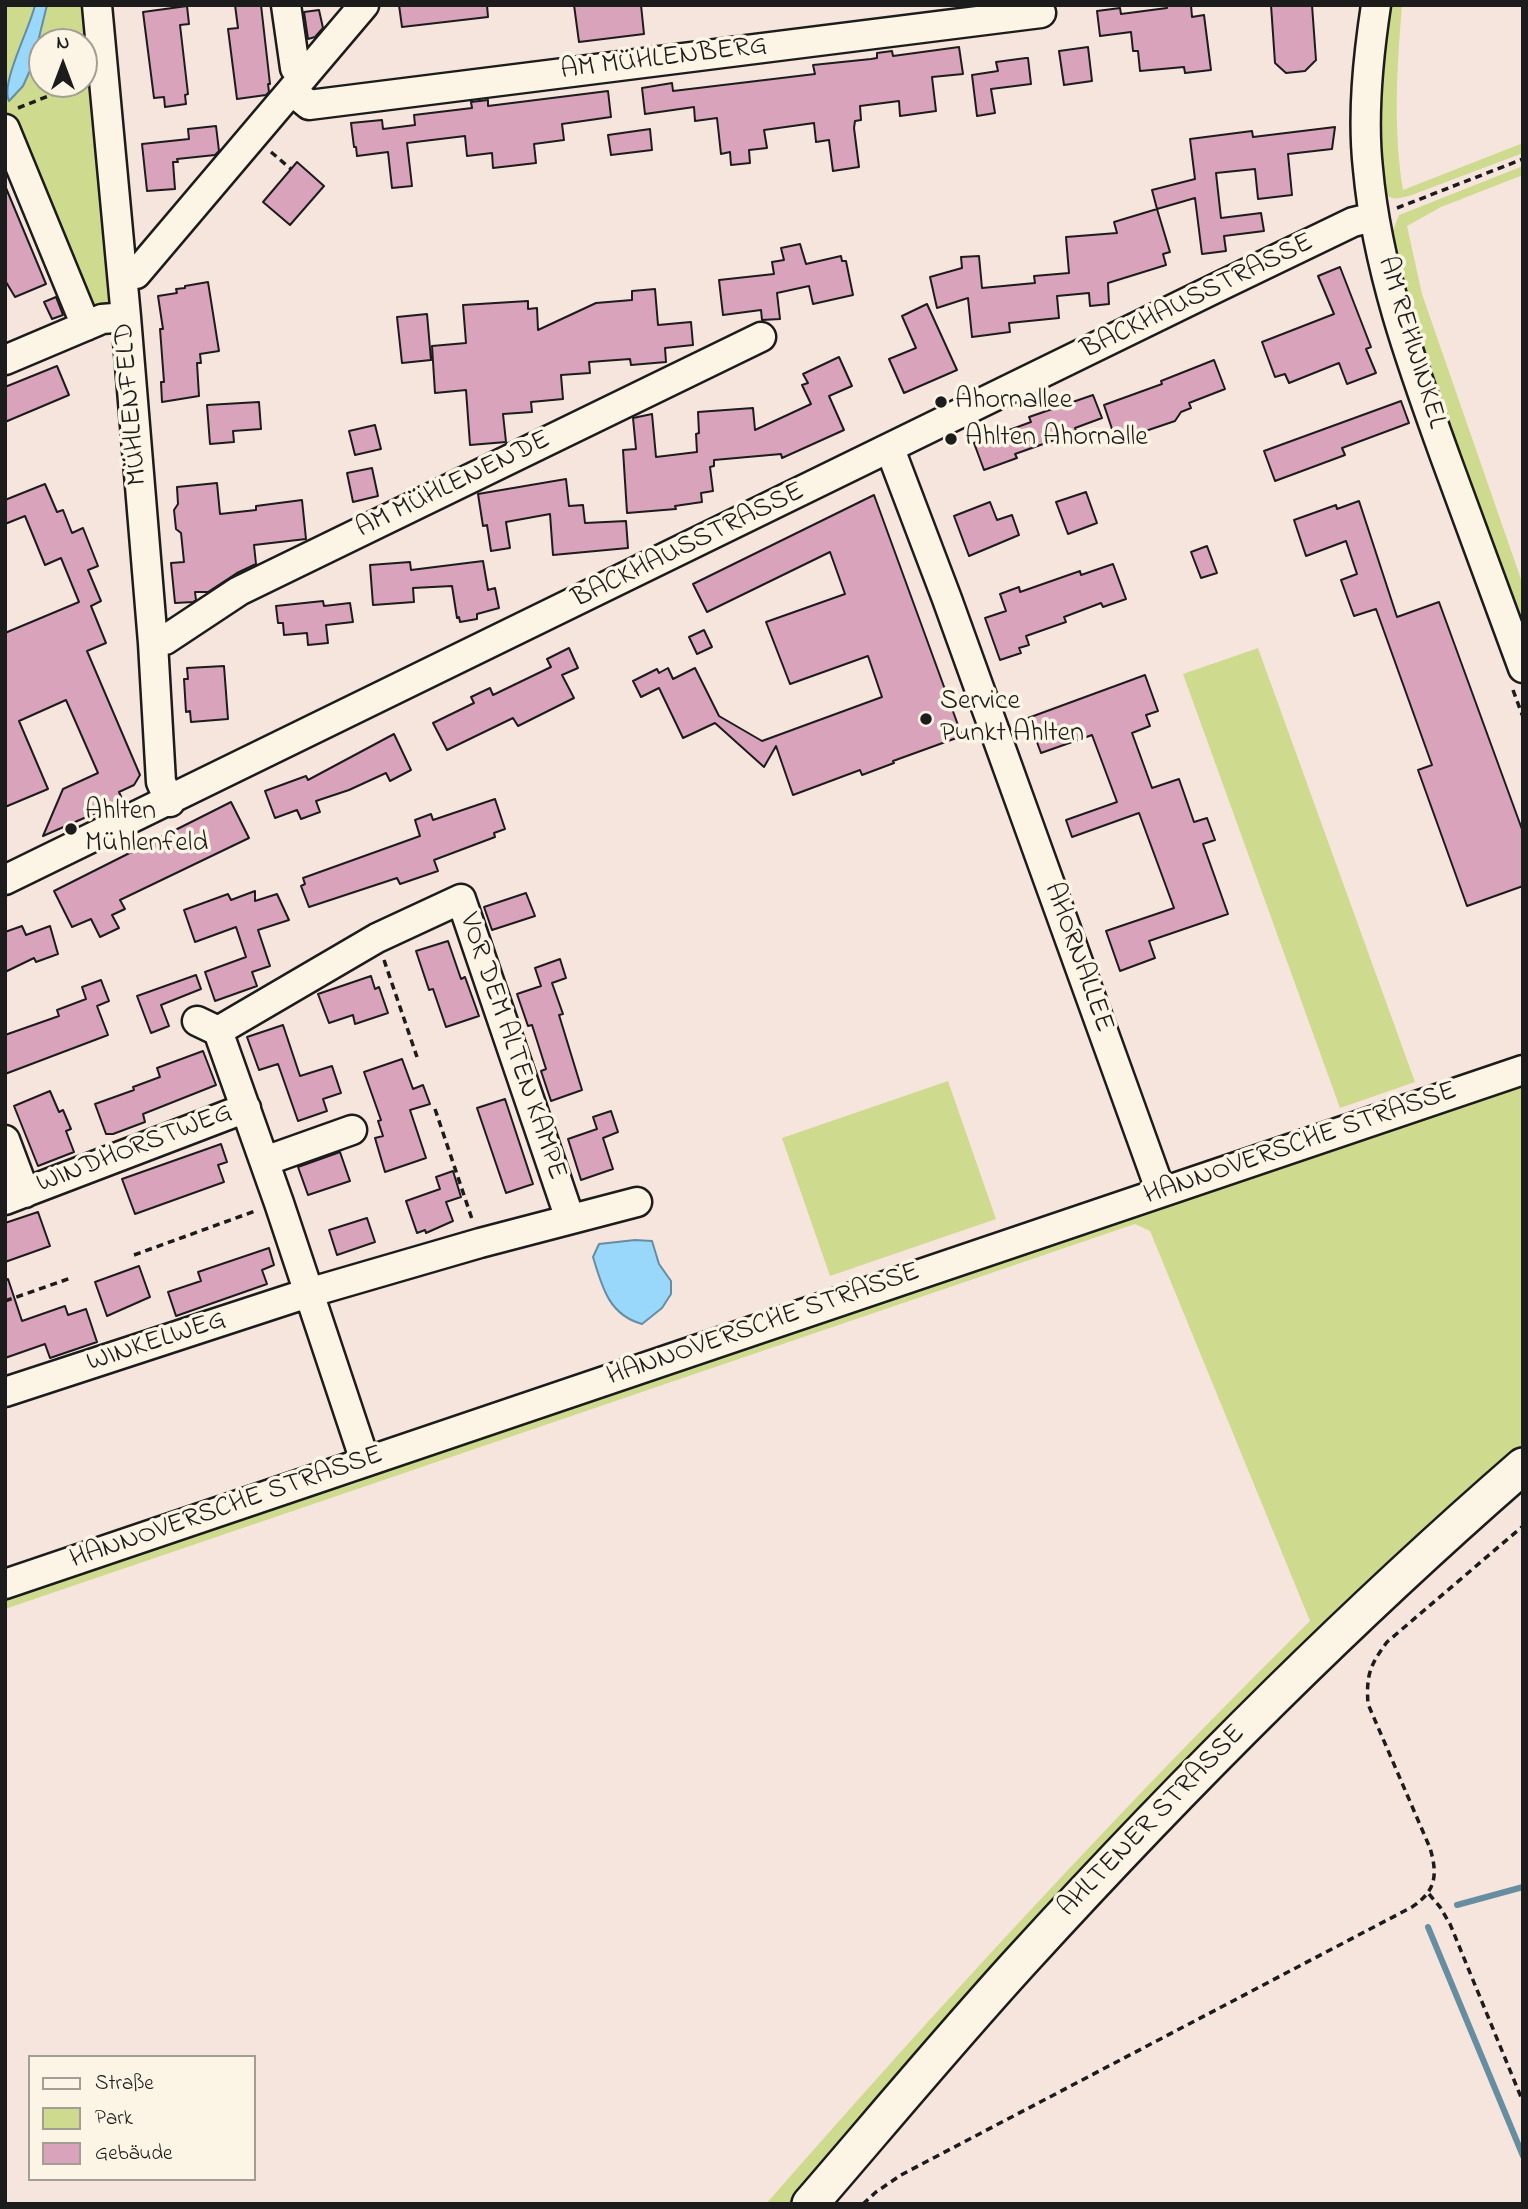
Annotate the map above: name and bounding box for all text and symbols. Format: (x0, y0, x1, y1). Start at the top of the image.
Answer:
north arrow (28, 28, 98, 98)
text: N (57, 30, 69, 57)
street label: AM MÜHLENBERG (559, 31, 769, 89)
street label: BACKHAUSSTRASSE (1077, 227, 1319, 369)
street label: AM REHWINKEL (1368, 253, 1452, 433)
street label: MÜHLENFELD (109, 321, 157, 487)
place label: Ahornallee (955, 385, 1072, 419)
marker: Ahornallee (933, 394, 949, 410)
place label: Ahlten Ahornalle (965, 422, 1148, 456)
street label: AM MÜHLENENDE (351, 424, 557, 548)
marker: Ahlten Ahornalle (943, 431, 959, 447)
street label: BACKHAUSSTRASSE (568, 476, 810, 618)
place label: Service Punkt Ahlten (940, 686, 1084, 752)
marker: Service Punkt Ahlten (918, 711, 934, 727)
place label: Ahlten Mühlenfeld (85, 796, 208, 862)
marker: Ahlten Mühlenfeld (63, 821, 79, 837)
street label: AHORNALLEE (1034, 879, 1120, 1037)
street label: VOR DEM ALTEN KAMPE (450, 909, 572, 1185)
street label: HANNOVERSCHE STRASSE (1140, 1076, 1462, 1214)
street label: WINDHORSTWEG (33, 1097, 237, 1203)
street label: HANNOVERSCHE STRASSE (603, 1257, 925, 1395)
street label: WINKELWEG (83, 1305, 231, 1381)
street label: HANNOVERSCHE STRASSE (66, 1440, 388, 1578)
street label: AHLTENER STRASSE (1052, 1719, 1254, 1925)
legend (28, 2055, 256, 2181)
text: Straße (95, 2069, 154, 2099)
text: Park (95, 2104, 133, 2134)
text: Gebäude (95, 2139, 172, 2169)

